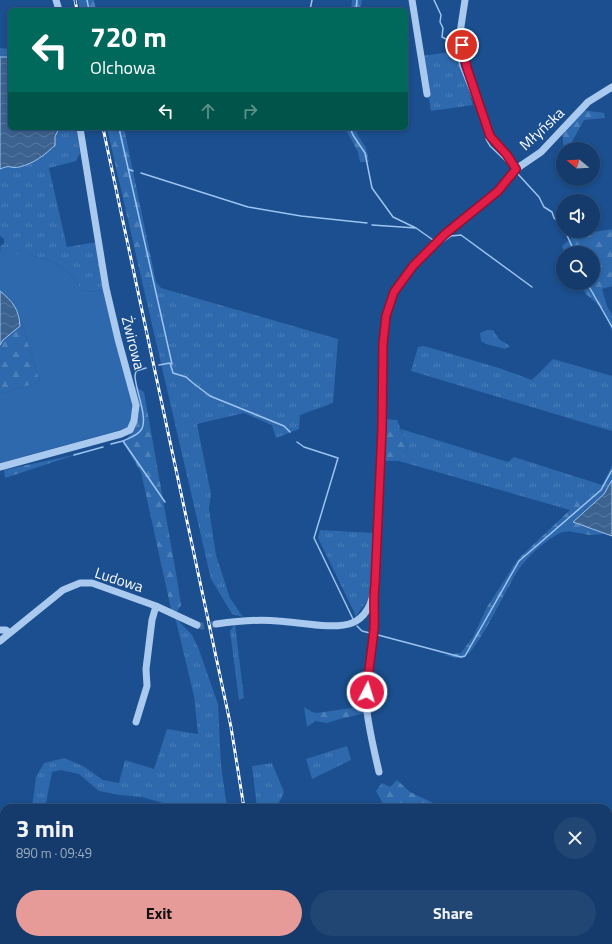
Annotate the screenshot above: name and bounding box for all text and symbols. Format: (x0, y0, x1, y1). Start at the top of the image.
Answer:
text: 720 m (90, 15, 167, 58)
icon: left (24, 24, 76, 76)
pin (445, 28, 479, 62)
icon: arrive (451, 34, 473, 56)
text: Olchowa (90, 54, 156, 81)
icon: left (155, 100, 177, 122)
icon: ahead (197, 100, 219, 122)
icon: right (239, 100, 261, 122)
street label: Młyńska (514, 101, 570, 156)
north arrow (556, 142, 600, 186)
map controls (556, 142, 600, 290)
button: sound (556, 194, 600, 238)
button: search (556, 246, 600, 290)
street label: Żwirowa (116, 314, 151, 372)
street label: Ludowa (92, 561, 147, 598)
position arrow (346, 671, 388, 713)
text: 3 min (16, 810, 74, 846)
button: close (554, 817, 596, 859)
text: 890 m · 09:49 (16, 843, 92, 863)
button: Exit (16, 890, 302, 936)
button: Share (310, 890, 596, 936)

